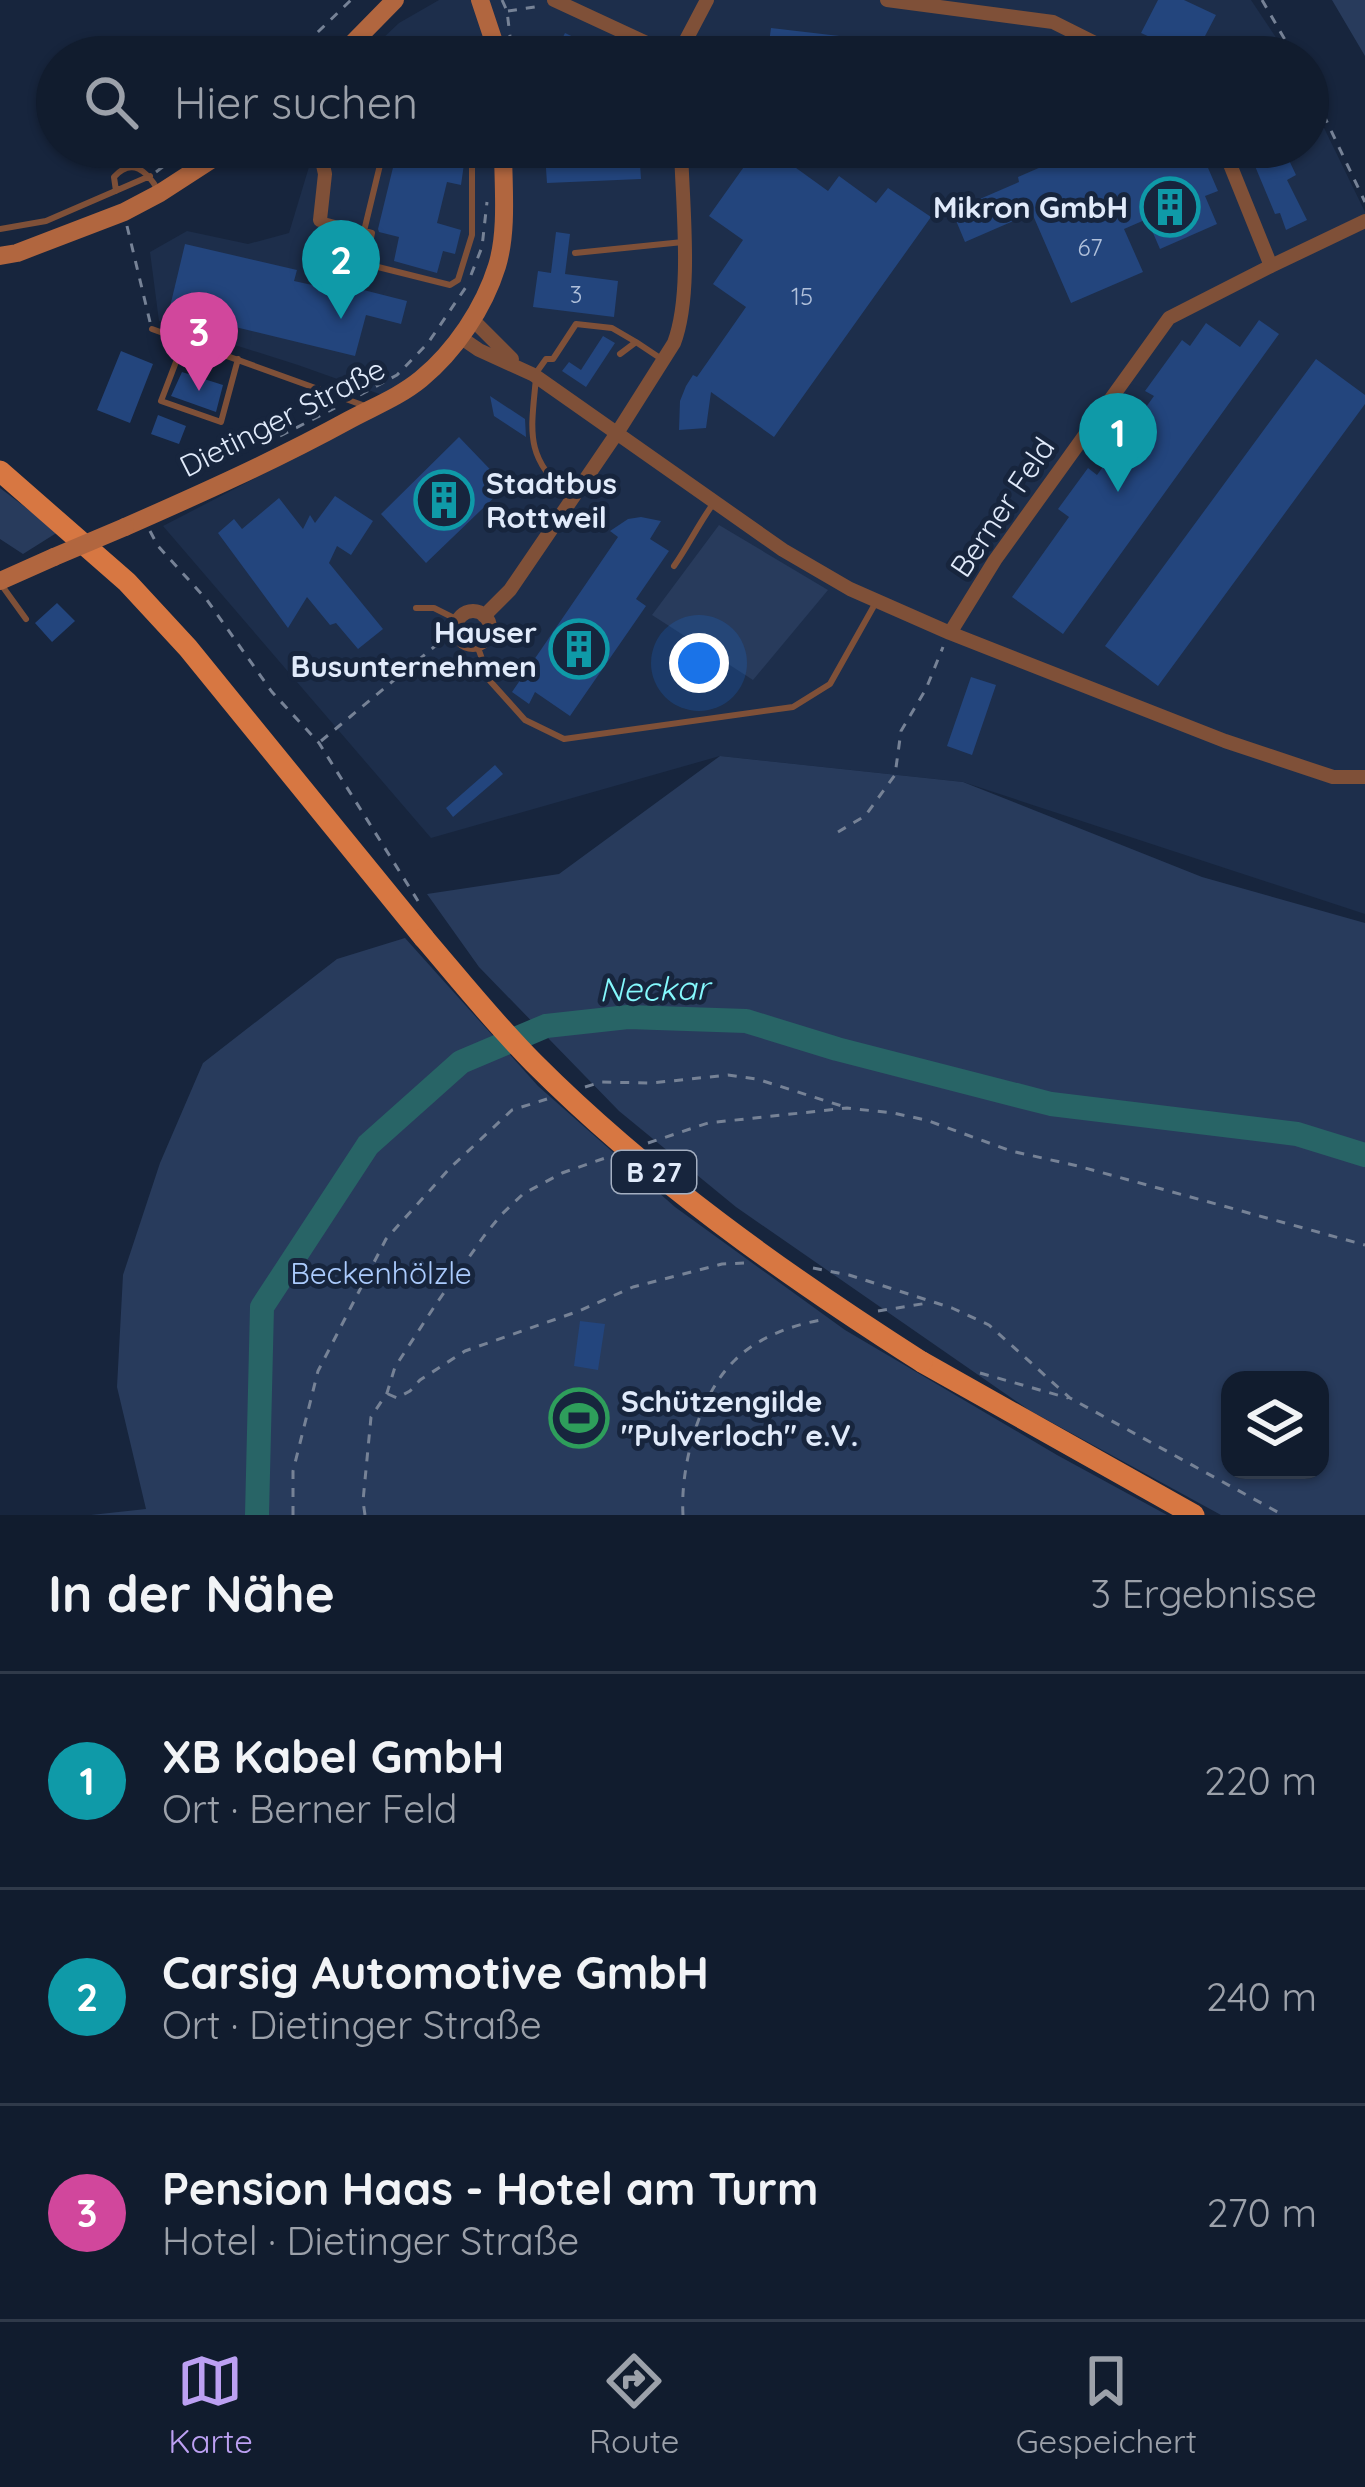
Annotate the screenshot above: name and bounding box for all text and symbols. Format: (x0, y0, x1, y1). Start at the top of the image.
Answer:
search box (36, 36, 1329, 168)
icon: search (78, 69, 144, 135)
text: Hier suchen (174, 74, 418, 130)
building icon: Mikron GmbH (1139, 176, 1201, 238)
place label: Mikron GmbH (933, 188, 1128, 226)
pin: 2 (302, 220, 380, 319)
house number: 67 (1077, 232, 1103, 262)
house number: 3 (570, 279, 582, 309)
house number: 15 (791, 281, 813, 311)
pin: 3 (160, 292, 238, 391)
street label: Dietinger Straße (173, 349, 391, 485)
pin: 1 (1079, 393, 1157, 492)
street label: Berner Feld (941, 430, 1063, 584)
place label: Stadtbus Rottweil (486, 464, 617, 536)
building icon: Stadtbus Rottweil (413, 469, 475, 531)
place label: Hauser Busunternehmen (291, 613, 537, 685)
building icon: Hauser Busunternehmen (548, 618, 610, 680)
your location (669, 633, 729, 693)
water label: Neckar (599, 966, 714, 1009)
road number: B 27 (612, 1151, 696, 1193)
park label: Beckenhölzle (290, 1254, 472, 1292)
map controls (1221, 1371, 1329, 1479)
button: layers (1221, 1371, 1329, 1479)
place label: Schützengilde "Pulverloch" e.V. (621, 1382, 858, 1454)
sports icon: Schützengilde "Pulverloch" e.V. (548, 1387, 610, 1449)
text: In der Nähe (48, 1561, 335, 1625)
text: 3 Ergebnisse (1091, 1569, 1317, 1618)
text: XB Kabel GmbH (162, 1728, 504, 1784)
text: 1 (79, 1756, 95, 1805)
text: 220 m (1204, 1756, 1317, 1805)
text: Ort · Berner Feld (162, 1784, 457, 1833)
text: Carsig Automotive GmbH (162, 1944, 709, 2000)
text: 2 (76, 1972, 98, 2021)
text: 240 m (1206, 1972, 1317, 2021)
text: Ort · Dietinger Straße (162, 2000, 542, 2049)
text: Pension Haas - Hotel am Turm (162, 2160, 818, 2216)
text: 3 (77, 2188, 97, 2237)
text: 270 m (1207, 2188, 1317, 2237)
text: Hotel · Dietinger Straße (162, 2216, 579, 2265)
tab: Karte (168, 2348, 253, 2461)
tab: Route (589, 2348, 679, 2461)
tab: Gespeichert (1016, 2348, 1197, 2461)

